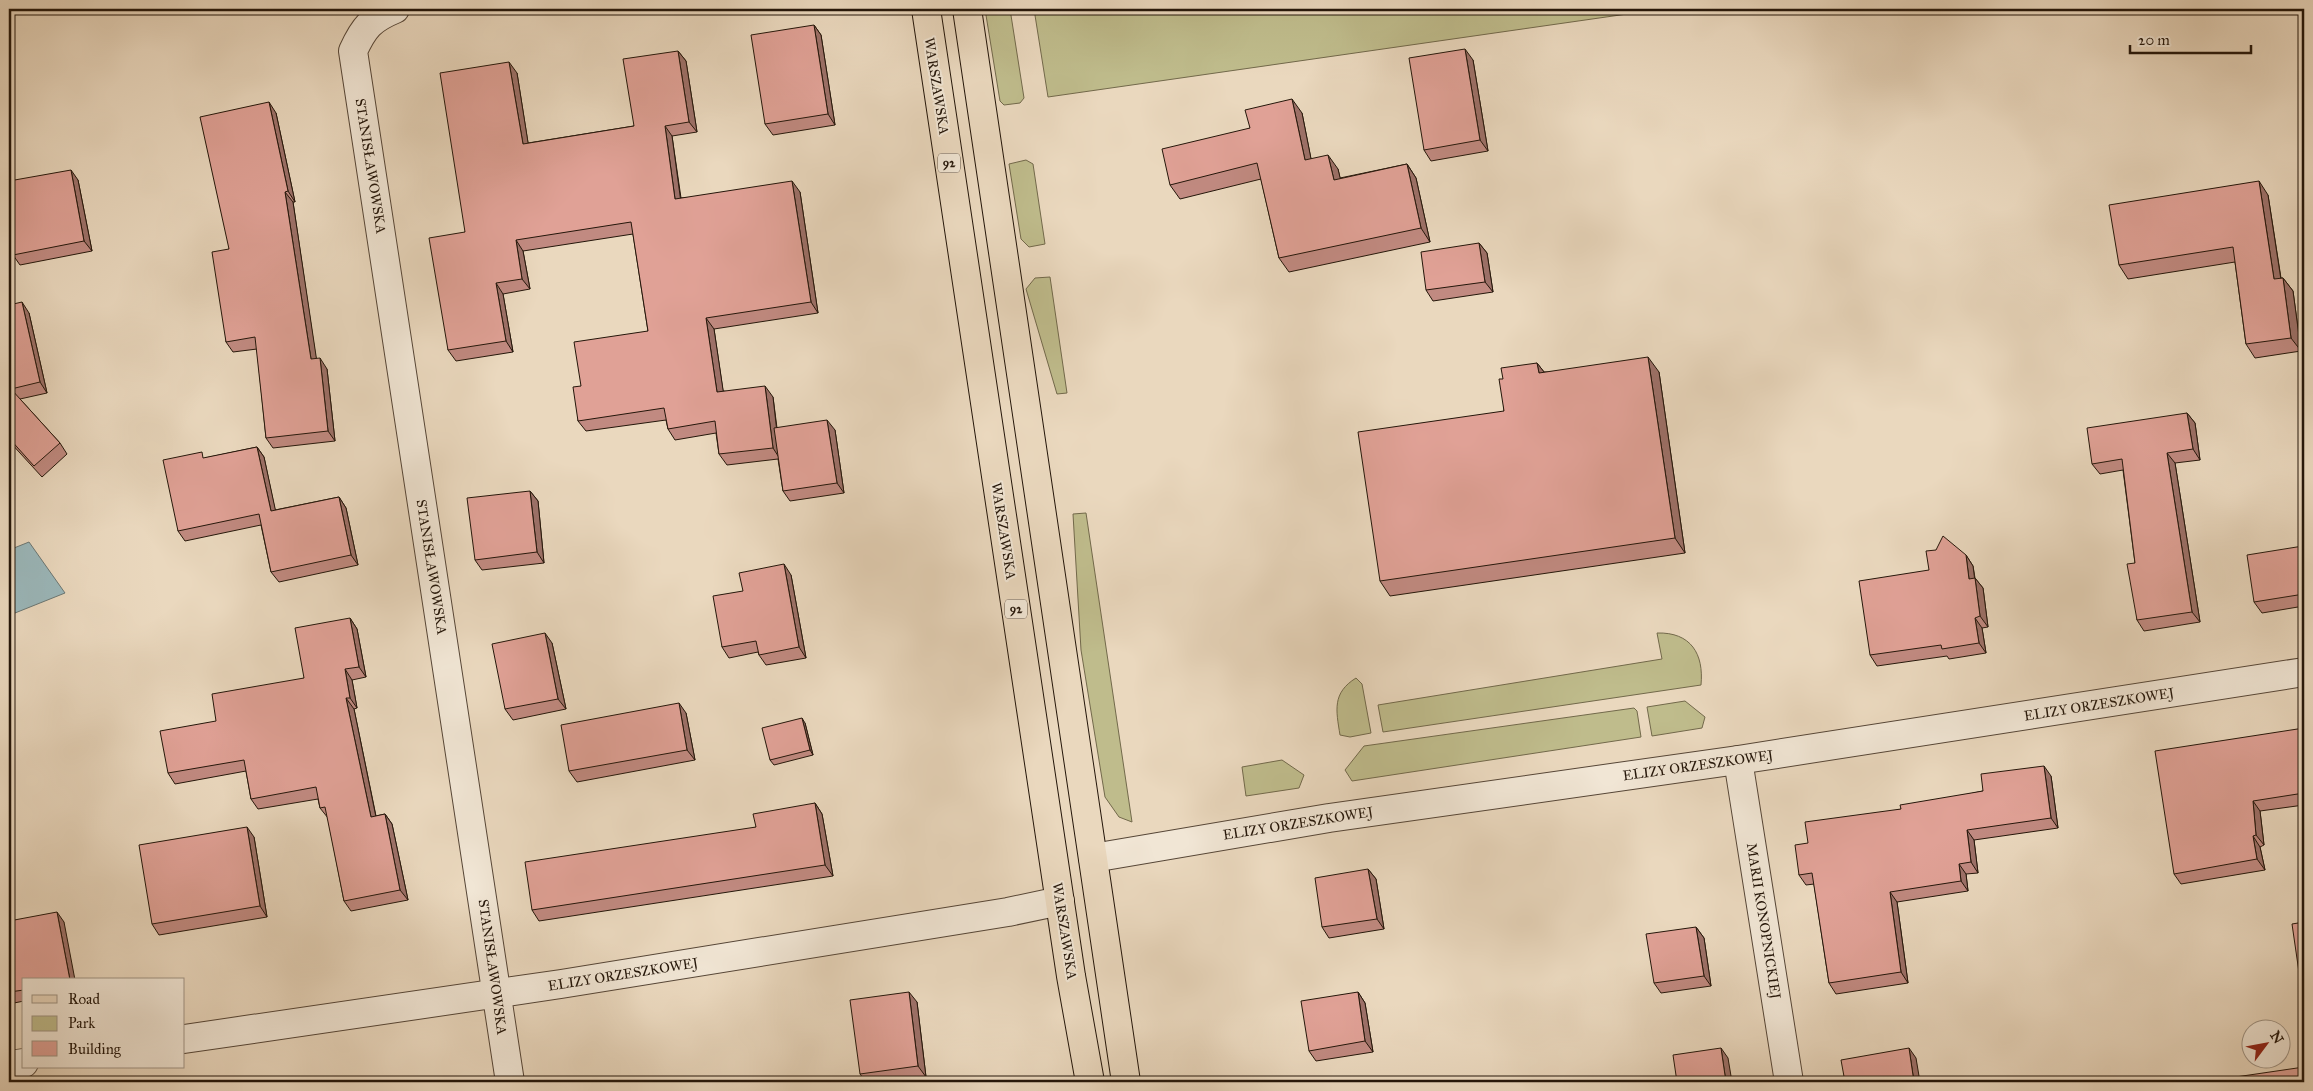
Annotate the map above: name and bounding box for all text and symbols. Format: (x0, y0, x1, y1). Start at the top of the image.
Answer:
scale bar (2130, 22, 2252, 54)
text: 20 m (2138, 31, 2170, 49)
street label: WARSZAWSKA (920, 36, 953, 136)
street label: STANISŁAWOWSKA (351, 97, 390, 235)
road number: 92 (938, 154, 960, 172)
street label: WARSZAWSKA (987, 481, 1020, 581)
street label: STANISŁAWOWSKA (412, 498, 451, 636)
road number: 92 (1005, 600, 1027, 618)
street label: ELIZY ORZESZKOWEJ (2023, 684, 2176, 726)
street label: ELIZY ORZESZKOWEJ (1622, 746, 1775, 785)
street label: ELIZY ORZESZKOWEJ (1222, 803, 1375, 845)
street label: MARII KONOPNICKIEJ (1742, 842, 1784, 1001)
street label: WARSZAWSKA (1048, 881, 1081, 981)
street label: STANISŁAWOWSKA (475, 898, 511, 1036)
street label: ELIZY ORZESZKOWEJ (547, 954, 700, 996)
legend (22, 978, 185, 1068)
text: Road (68, 990, 100, 1008)
text: Park (68, 1014, 95, 1032)
north arrow (2240, 1018, 2290, 1068)
text: N (2266, 1028, 2287, 1047)
text: Building (68, 1040, 122, 1058)

